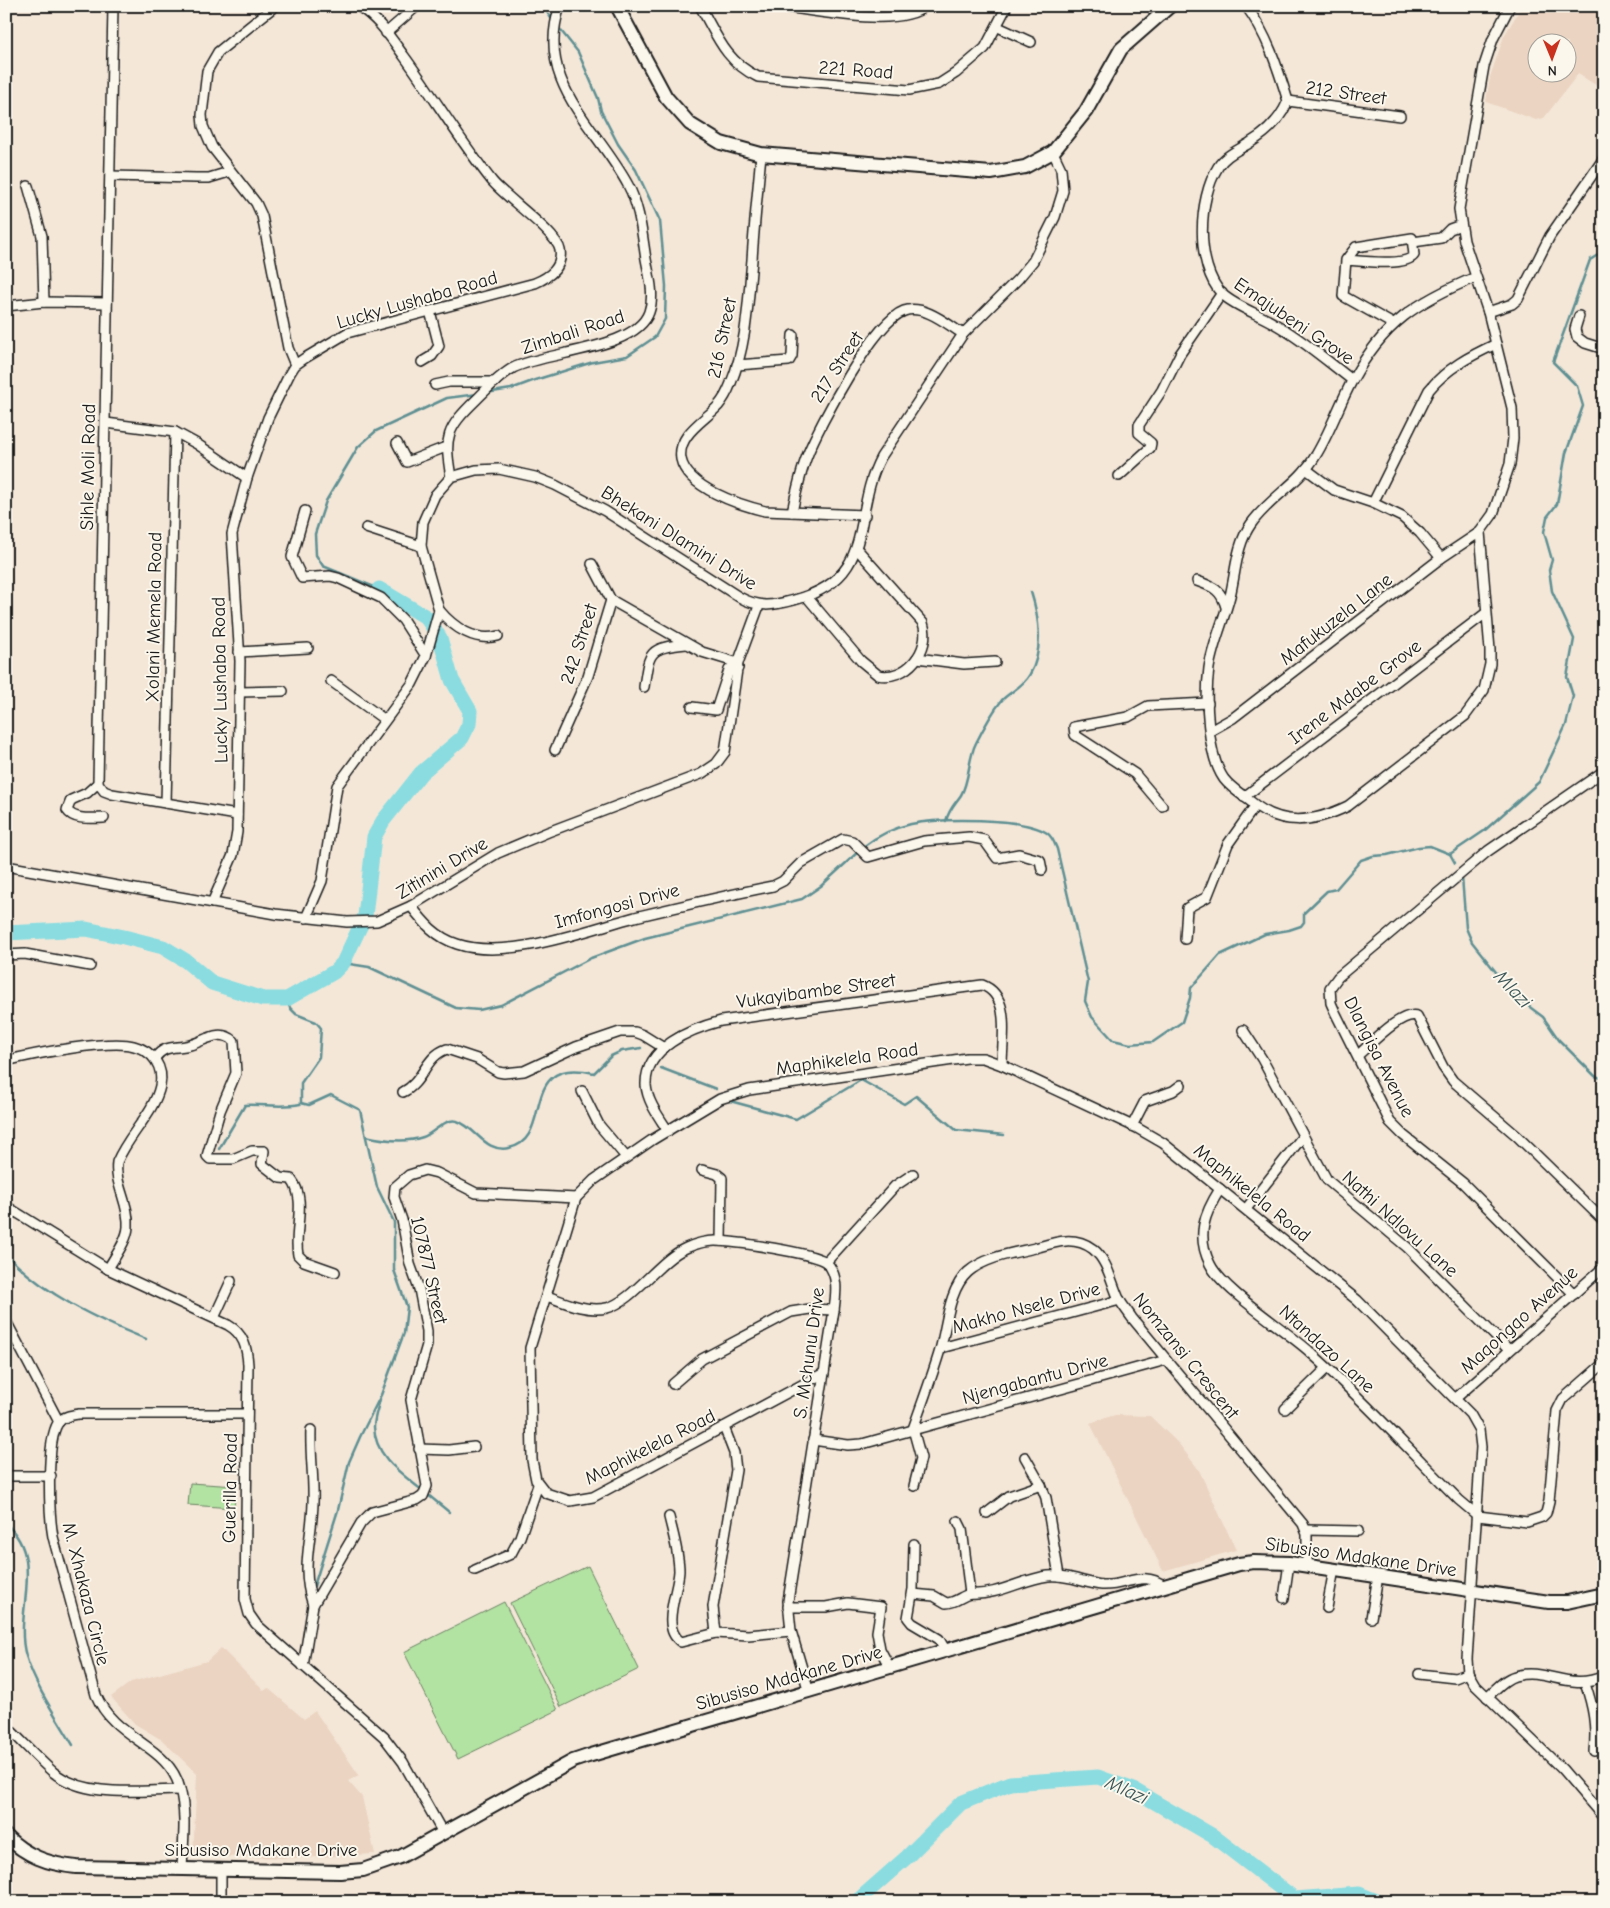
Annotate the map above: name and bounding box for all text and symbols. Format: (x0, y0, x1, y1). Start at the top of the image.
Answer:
north arrow (1528, 32, 1578, 82)
street label: 221 Road (818, 56, 894, 84)
text: N (1548, 62, 1557, 79)
street label: 212 Street (1304, 76, 1388, 110)
street label: Lucky Lushaba Road (334, 266, 500, 334)
street label: Emajubeni Grove (1230, 273, 1358, 369)
street label: 216 Street (703, 295, 741, 380)
street label: Zimbali Road (519, 305, 627, 359)
street label: 217 Street (806, 327, 868, 407)
street label: Sihle Moli Road (76, 403, 100, 531)
street label: Bhekani Dlamini Drive (597, 481, 761, 595)
street label: Xolani Memela Road (142, 532, 166, 702)
street label: Mafukuzela Lane (1276, 568, 1396, 670)
street label: Lucky Lushaba Road (208, 597, 232, 763)
street label: 242 Street (556, 601, 602, 687)
street label: Irene Mdabe Grove (1284, 635, 1426, 749)
street label: Zitinini Drive (393, 832, 491, 904)
street label: Imfongosi Drive (552, 879, 682, 933)
water label: Mlazi (1489, 964, 1537, 1013)
street label: Vukayibambe Street (735, 969, 897, 1013)
street label: Dlangisa Avenue (1339, 993, 1419, 1121)
street label: Maphikelela Road (774, 1038, 920, 1080)
street label: Maphikelela Road (1189, 1139, 1315, 1247)
street label: Nathi Ndlovu Lane (1338, 1166, 1462, 1282)
street label: 107877 Street (406, 1214, 452, 1326)
street label: Maqongqo Avenue (1456, 1262, 1582, 1378)
street label: Makho Nsele Drive (950, 1278, 1102, 1338)
street label: S. Mchunu Drive (789, 1286, 829, 1420)
street label: Nomzansi Crescent (1128, 1289, 1244, 1424)
street label: Ntandazo Lane (1275, 1300, 1379, 1398)
street label: Njengabantu Drive (960, 1349, 1110, 1409)
street label: Maphikelela Road (581, 1405, 719, 1489)
street label: Guerilla Road (218, 1433, 242, 1543)
street label: M. Xhakaza Circle (58, 1520, 114, 1668)
street label: Sibusiso Mdakane Drive (1264, 1533, 1458, 1581)
street label: Sibusiso Mdakane Drive (693, 1641, 885, 1715)
water label: Mlazi (1101, 1770, 1152, 1810)
street label: Sibusiso Mdakane Drive (165, 1839, 357, 1861)

